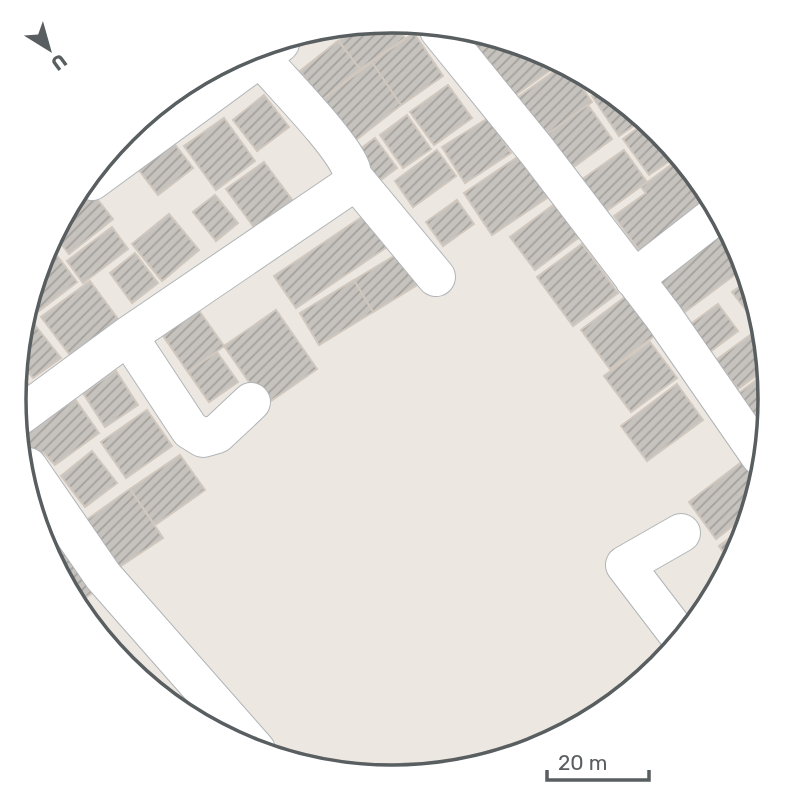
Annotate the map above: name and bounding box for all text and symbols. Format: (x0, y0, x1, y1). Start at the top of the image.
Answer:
north arrow (14, 14, 84, 84)
text: U (47, 49, 71, 76)
scale bar (547, 738, 648, 782)
text: 20 m (558, 750, 607, 775)

